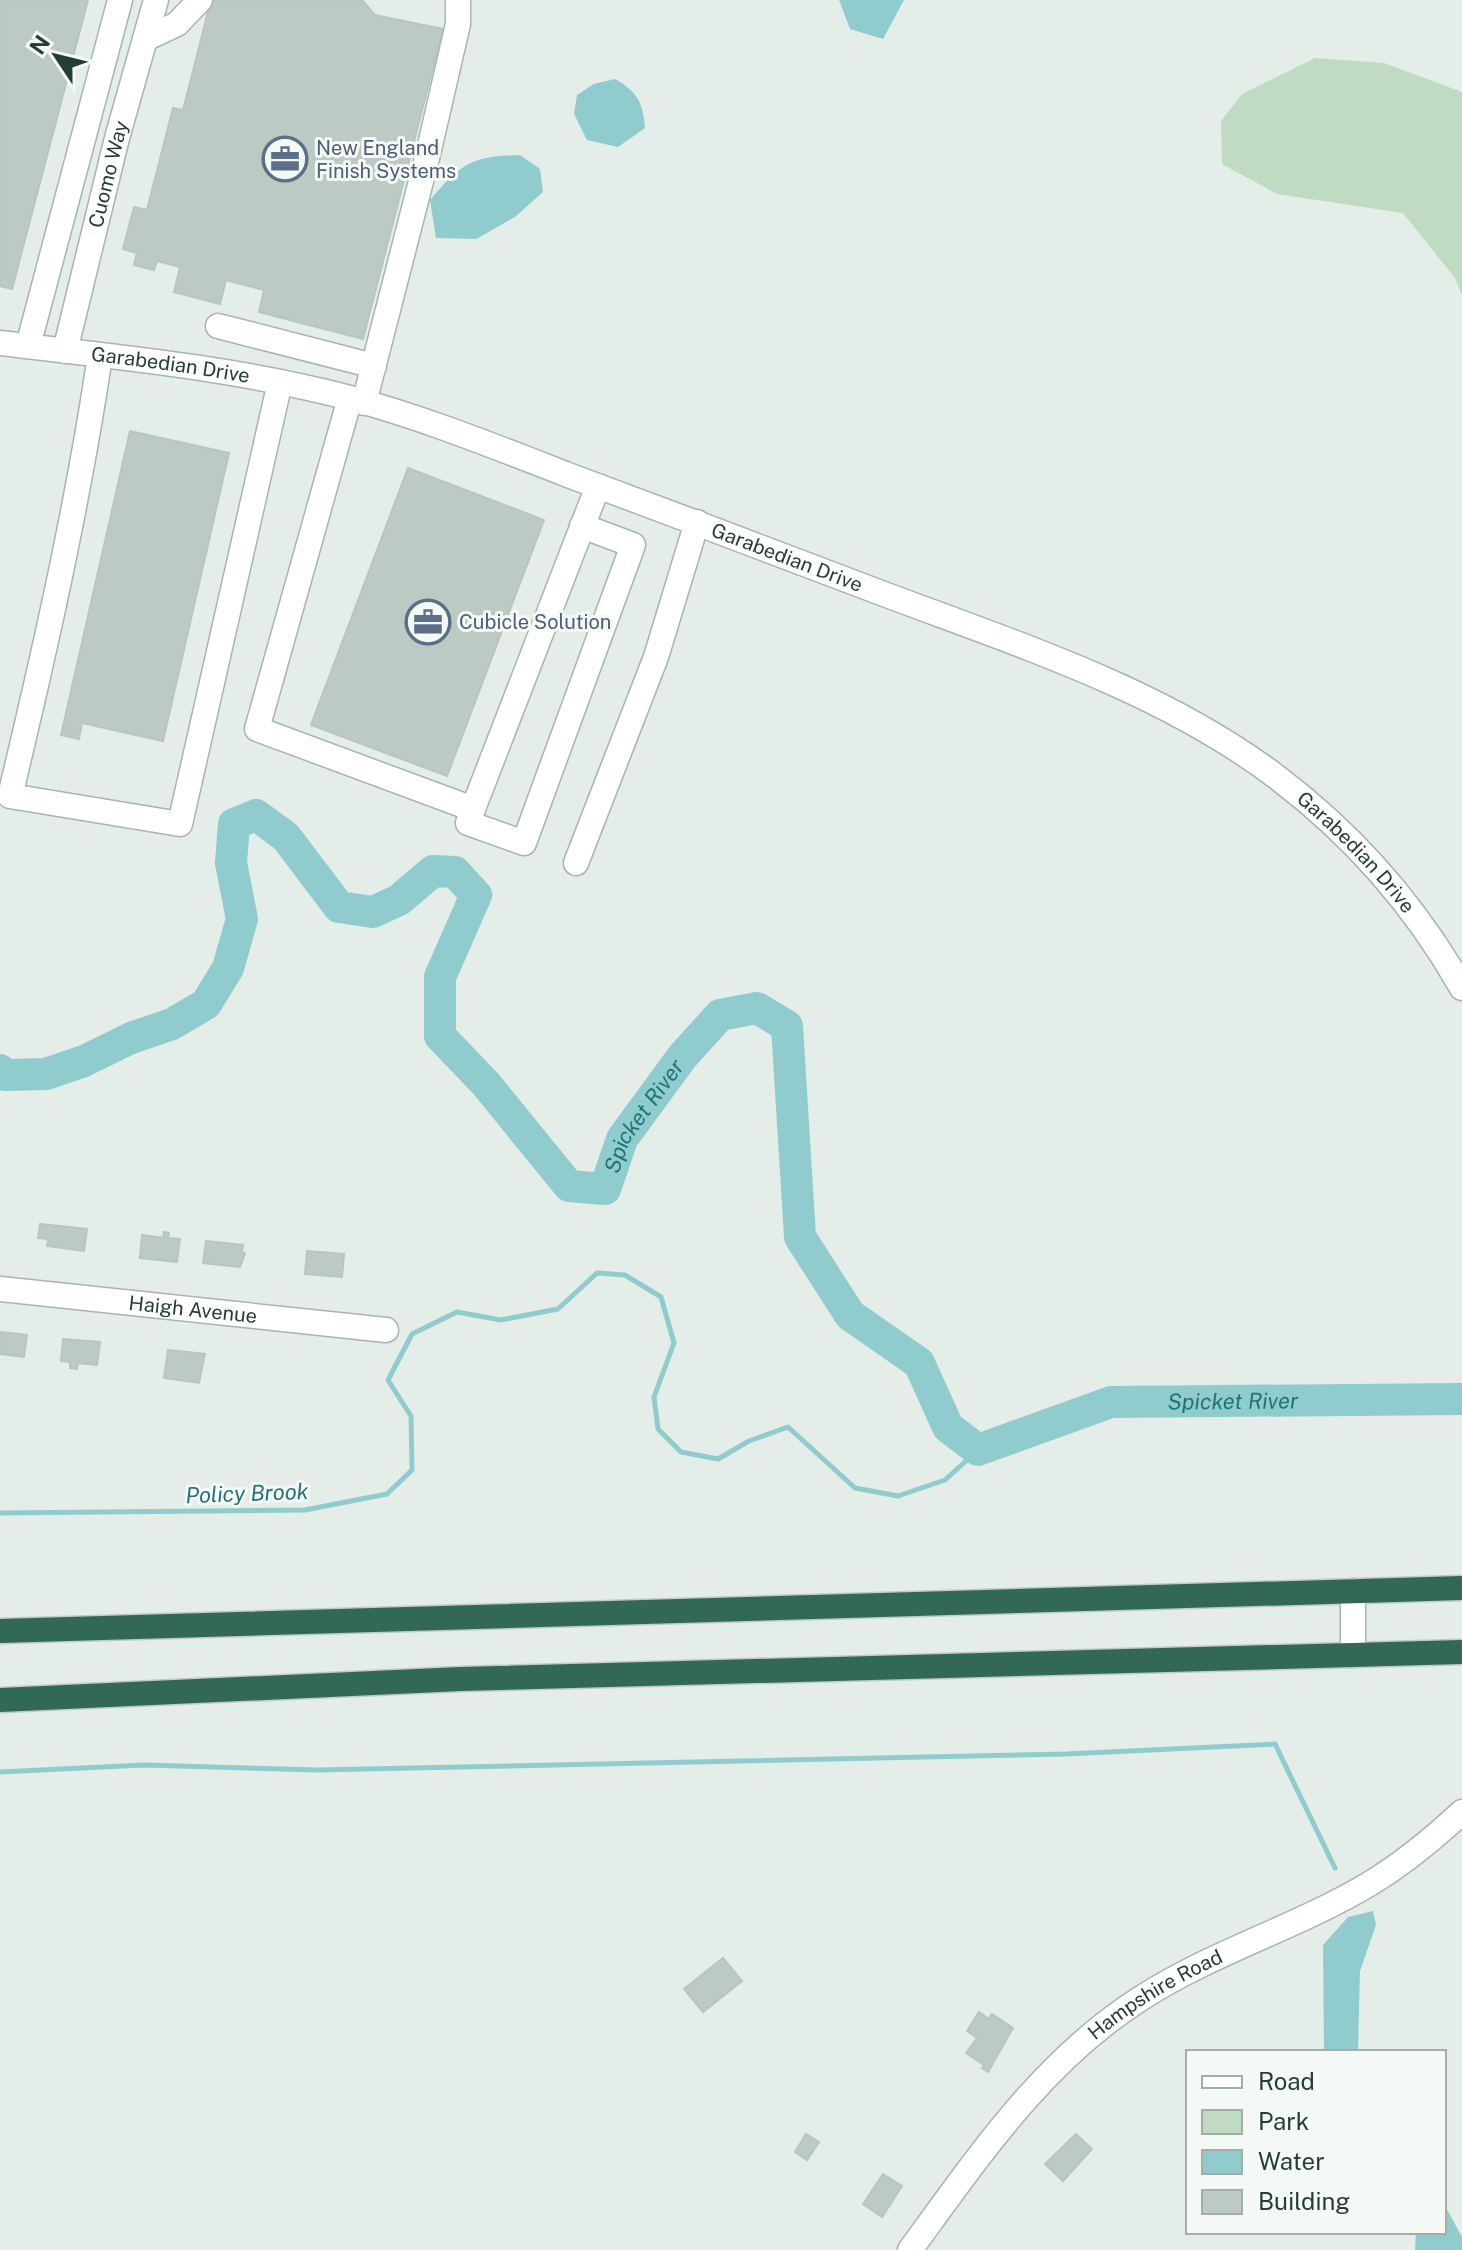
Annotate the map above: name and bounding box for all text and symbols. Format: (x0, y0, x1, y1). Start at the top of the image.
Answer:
north arrow (16, 16, 96, 96)
text: N (24, 30, 55, 59)
street label: Cuomo Way (84, 118, 133, 230)
office icon: New England Finish Systems (261, 135, 309, 183)
place label: New England Finish Systems (316, 136, 456, 183)
street label: Garabedian Drive (90, 342, 252, 388)
street label: Garabedian Drive (708, 518, 866, 597)
office icon: Cubicle Solution (404, 598, 452, 646)
place label: Cubicle Solution (459, 610, 611, 634)
street label: Garabedian Drive (1292, 786, 1420, 918)
water label: Spicket River (598, 1054, 689, 1176)
street label: Haigh Avenue (128, 1291, 258, 1328)
water label: Spicket River (1167, 1387, 1299, 1415)
water label: Policy Brook (185, 1478, 309, 1508)
street label: Hampshire Road (1083, 1944, 1226, 2045)
legend (1186, 2050, 1446, 2234)
text: Road (1258, 2067, 1315, 2095)
text: Park (1258, 2107, 1309, 2135)
text: Water (1258, 2147, 1325, 2175)
text: Building (1258, 2187, 1350, 2215)

